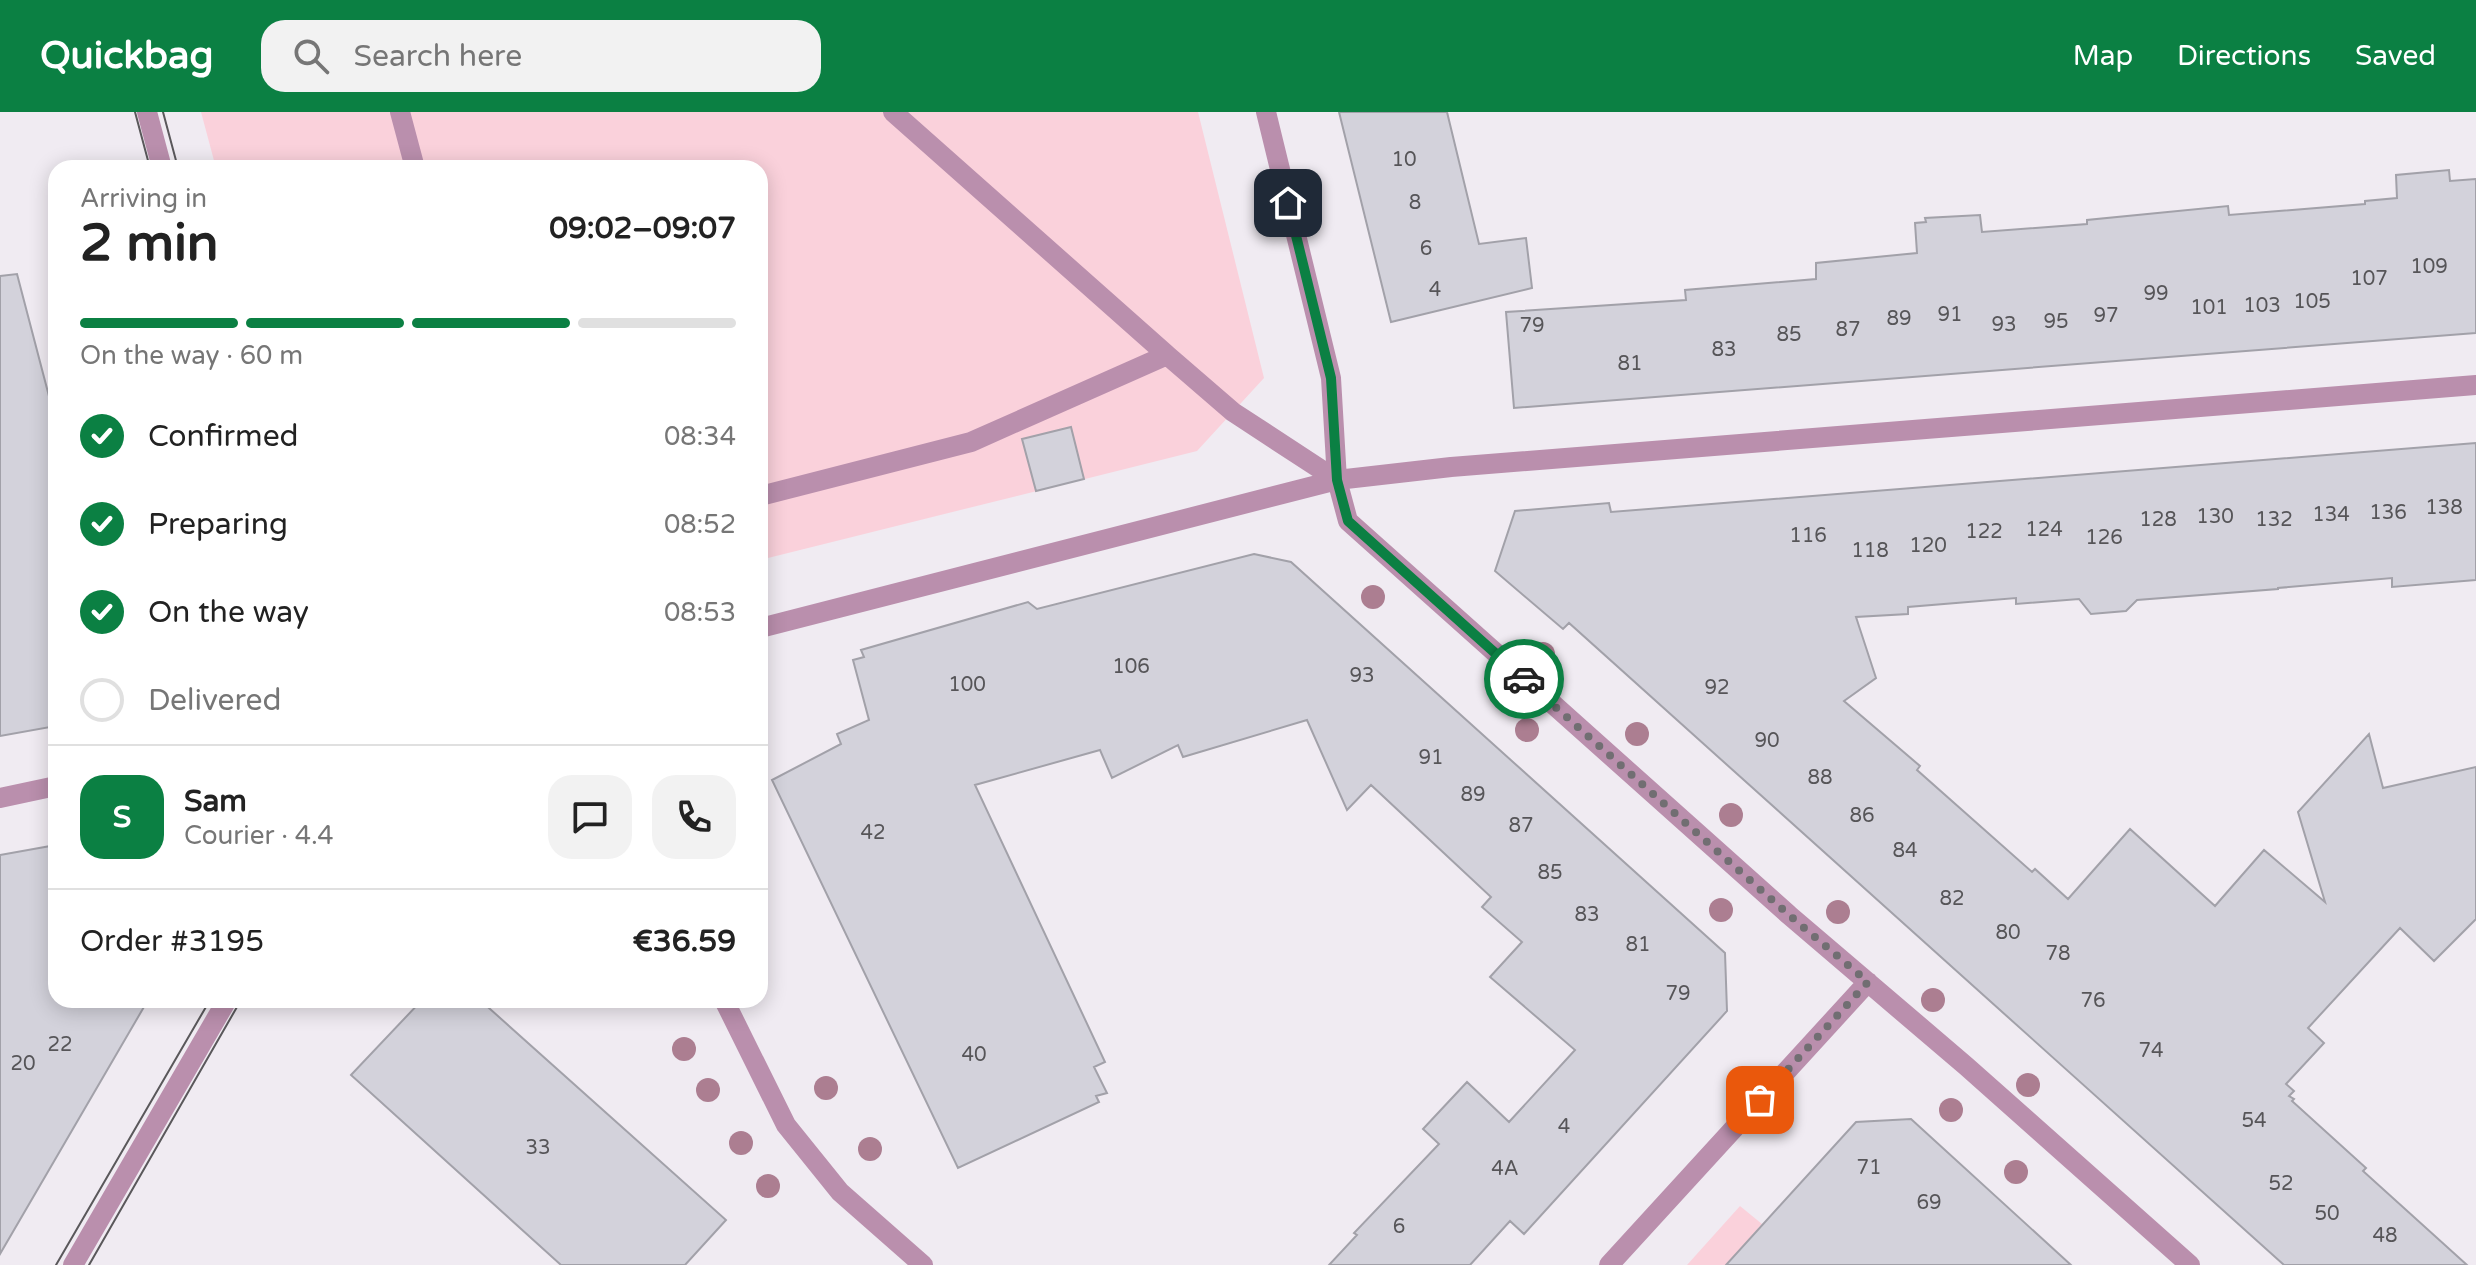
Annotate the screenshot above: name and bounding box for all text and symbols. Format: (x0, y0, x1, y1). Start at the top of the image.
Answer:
search box (261, 20, 821, 92)
text: Quickbag (40, 33, 213, 79)
icon: search (289, 34, 333, 78)
text: Search here (353, 38, 522, 75)
text: Map (2073, 39, 2133, 73)
text: Directions (2177, 39, 2311, 73)
text: Saved (2355, 39, 2436, 73)
house number: 10 (1391, 148, 1417, 172)
pin (1254, 169, 1322, 237)
icon: home (1266, 181, 1310, 225)
text: Arriving in (80, 183, 207, 214)
house number: 8 (1409, 191, 1421, 215)
text: 09:02–09:07 (549, 210, 736, 247)
text: 2 min (80, 212, 219, 275)
house number: 6 (1420, 237, 1432, 261)
house number: 109 (2410, 255, 2448, 279)
house number: 107 (2350, 267, 2388, 291)
house number: 4 (1429, 278, 1441, 302)
house number: 99 (2143, 282, 2169, 306)
house number: 105 (2293, 290, 2331, 314)
house number: 103 (2243, 294, 2281, 318)
house number: 101 (2190, 296, 2228, 320)
house number: 91 (1937, 303, 1963, 327)
house number: 97 (2093, 304, 2119, 328)
house number: 89 (1886, 307, 1912, 331)
house number: 95 (2043, 310, 2069, 334)
house number: 93 (1991, 313, 2017, 337)
house number: 79 (1519, 314, 1545, 338)
house number: 87 (1835, 318, 1861, 342)
house number: 85 (1776, 323, 1802, 347)
house number: 83 (1711, 338, 1737, 362)
text: On the way · 60 m (80, 340, 303, 371)
house number: 81 (1617, 352, 1643, 376)
icon: check (80, 414, 124, 458)
text: Confirmed (148, 418, 299, 455)
text: 08:34 (664, 421, 736, 452)
house number: 138 (2425, 496, 2463, 520)
house number: 136 (2369, 501, 2407, 525)
icon: check (80, 502, 124, 546)
house number: 134 (2312, 503, 2350, 527)
house number: 130 (2196, 505, 2234, 529)
text: Preparing (148, 506, 288, 543)
house number: 128 (2139, 508, 2177, 532)
house number: 132 (2255, 508, 2293, 532)
text: 08:52 (664, 509, 736, 540)
house number: 124 (2025, 518, 2063, 542)
house number: 122 (1965, 520, 2003, 544)
house number: 116 (1789, 524, 1827, 548)
house number: 126 (2085, 526, 2123, 550)
house number: 120 (1909, 534, 1947, 558)
house number: 118 (1851, 539, 1889, 563)
icon: check (80, 590, 124, 634)
text: On the way (148, 594, 309, 631)
text: 08:53 (664, 597, 736, 628)
courier (1484, 639, 1564, 719)
house number: 106 (1112, 655, 1150, 679)
icon: car (1502, 657, 1546, 701)
house number: 93 (1349, 664, 1375, 688)
house number: 100 (948, 673, 986, 697)
house number: 92 (1704, 676, 1730, 700)
text: Delivered (148, 682, 282, 719)
house number: 90 (1754, 729, 1780, 753)
house number: 91 (1418, 746, 1444, 770)
house number: 88 (1807, 766, 1833, 790)
button: chat (548, 775, 632, 859)
button: phone (652, 775, 736, 859)
text: Sam (184, 783, 247, 820)
house number: 89 (1460, 783, 1486, 807)
text: S (113, 799, 131, 836)
house number: 86 (1849, 804, 1875, 828)
house number: 87 (1508, 814, 1534, 838)
text: Courier · 4.4 (184, 820, 334, 851)
house number: 42 (860, 821, 886, 845)
house number: 84 (1892, 839, 1918, 863)
house number: 85 (1537, 861, 1563, 885)
house number: 82 (1939, 887, 1965, 911)
house number: 83 (1574, 903, 1600, 927)
house number: 80 (1995, 921, 2021, 945)
text: Order #3195 (80, 923, 264, 960)
text: €36.59 (632, 923, 736, 960)
house number: 81 (1625, 933, 1651, 957)
house number: 78 (2045, 942, 2071, 966)
house number: 79 (1665, 982, 1691, 1006)
house number: 76 (2080, 989, 2106, 1013)
house number: 22 (47, 1033, 73, 1057)
house number: 74 (2138, 1039, 2164, 1063)
house number: 40 (961, 1043, 987, 1067)
house number: 20 (10, 1052, 36, 1076)
pin (1726, 1066, 1794, 1134)
icon: bag (1738, 1078, 1782, 1122)
house number: 54 (2241, 1109, 2267, 1133)
house number: 4 (1558, 1115, 1570, 1139)
house number: 33 (525, 1136, 551, 1160)
house number: 71 (1856, 1156, 1882, 1180)
house number: 4A (1491, 1157, 1519, 1181)
house number: 52 (2268, 1172, 2294, 1196)
house number: 69 (1916, 1191, 1942, 1215)
house number: 50 (2314, 1202, 2340, 1226)
house number: 6 (1393, 1215, 1405, 1239)
house number: 48 (2372, 1224, 2398, 1248)

